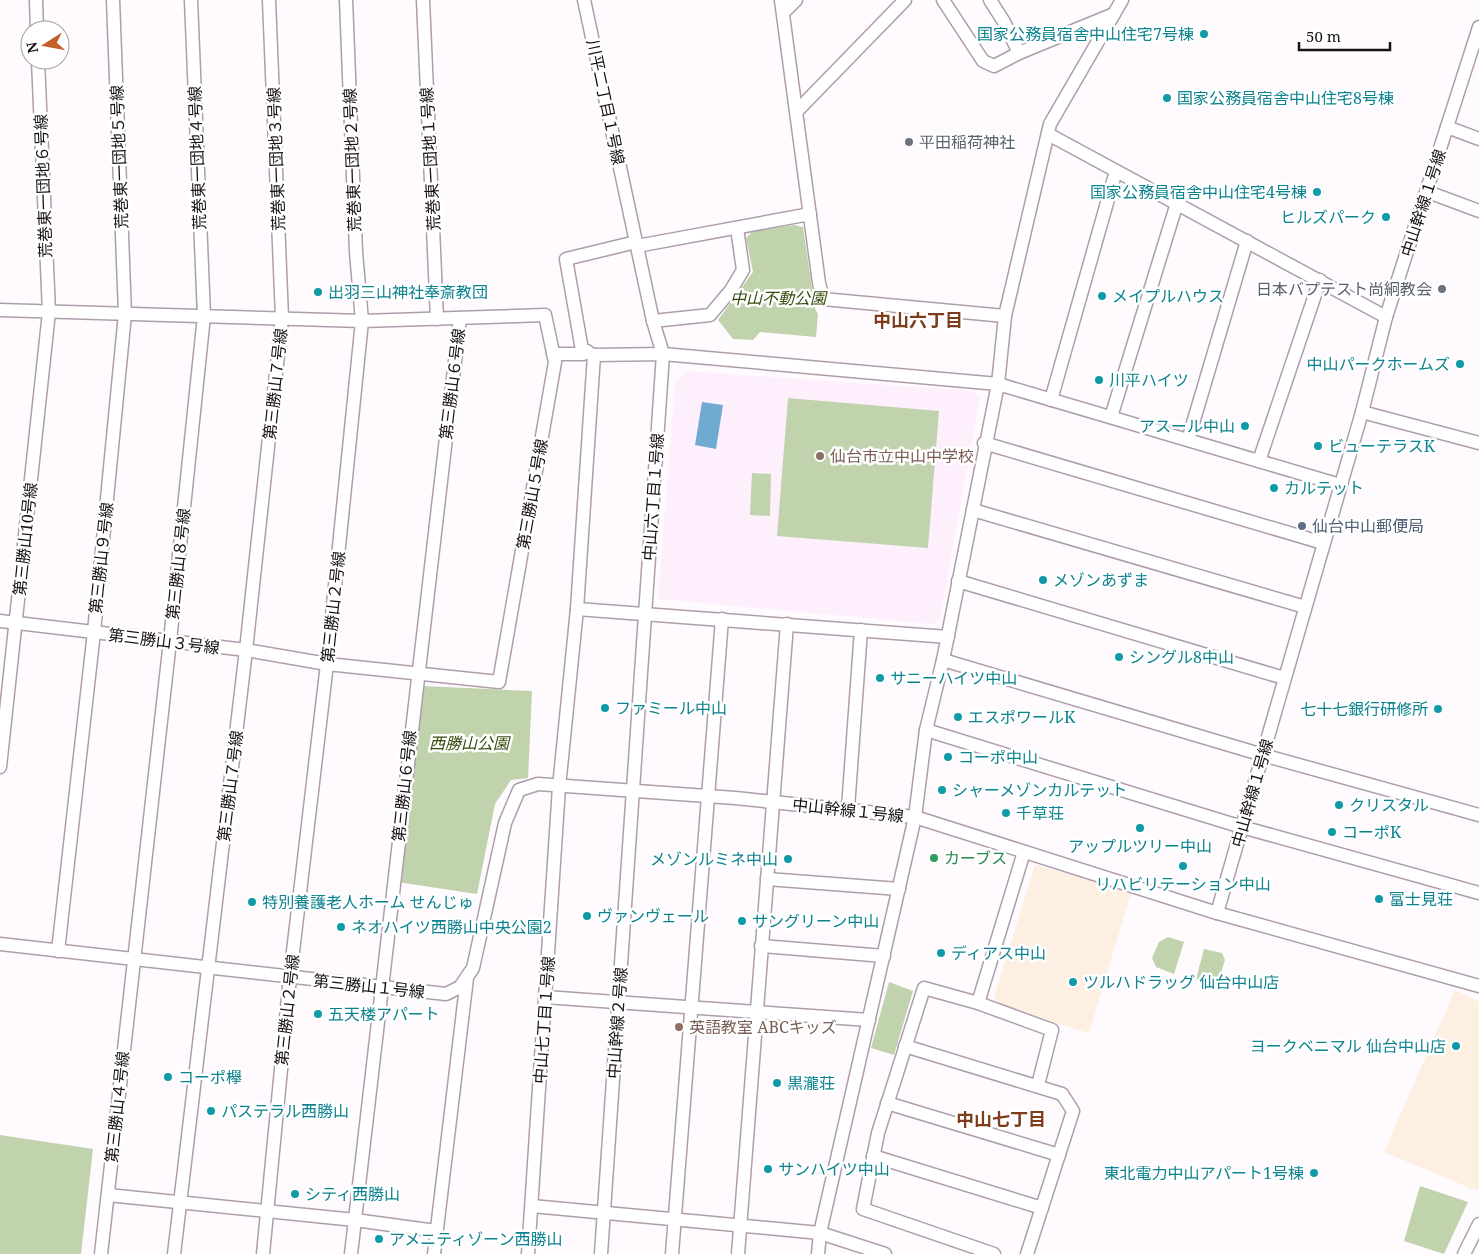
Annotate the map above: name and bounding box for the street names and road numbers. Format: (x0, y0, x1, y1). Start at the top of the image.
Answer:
street label: 川平二丁目１号線 (582, 37, 630, 167)
street label: 荒巻東一団地５号線 (105, 85, 133, 229)
street label: 荒巻東一団地４号線 (183, 86, 211, 230)
street label: 荒巻東一団地３号線 (262, 87, 290, 231)
street label: 荒巻東一団地１号線 (415, 87, 445, 231)
street label: 荒巻東一団地２号線 (338, 88, 366, 232)
street label: 荒巻東一団地６号線 (29, 114, 57, 258)
street label: 中山幹線１号線 (1395, 146, 1451, 260)
street label: 第三勝山７号線 (258, 327, 292, 441)
street label: 第三勝山６号線 (434, 327, 470, 441)
street label: 中山六丁目１号線 (638, 432, 668, 562)
street label: 第三勝山５号線 (511, 437, 553, 551)
street label: 第三勝山10号線 (8, 481, 42, 597)
street label: 第三勝山９号線 (84, 501, 118, 615)
street label: 第三勝山８号線 (161, 507, 195, 621)
street label: 第三勝山２号線 (316, 550, 350, 664)
street label: 第三勝山３号線 (107, 623, 221, 659)
street label: 第三勝山７号線 (212, 729, 248, 843)
street label: 第三勝山６号線 (387, 729, 421, 843)
street label: 中山幹線１号線 (1226, 736, 1278, 850)
street label: 中山幹線１号線 (791, 793, 905, 827)
street label: 第三勝山２号線 (270, 953, 304, 1067)
street label: 中山七丁目１号線 (529, 955, 559, 1085)
street label: 中山幹線２号線 (602, 966, 632, 1080)
street label: 第三勝山１号線 (312, 969, 426, 1003)
street label: 第三勝山４号線 (100, 1050, 134, 1164)

